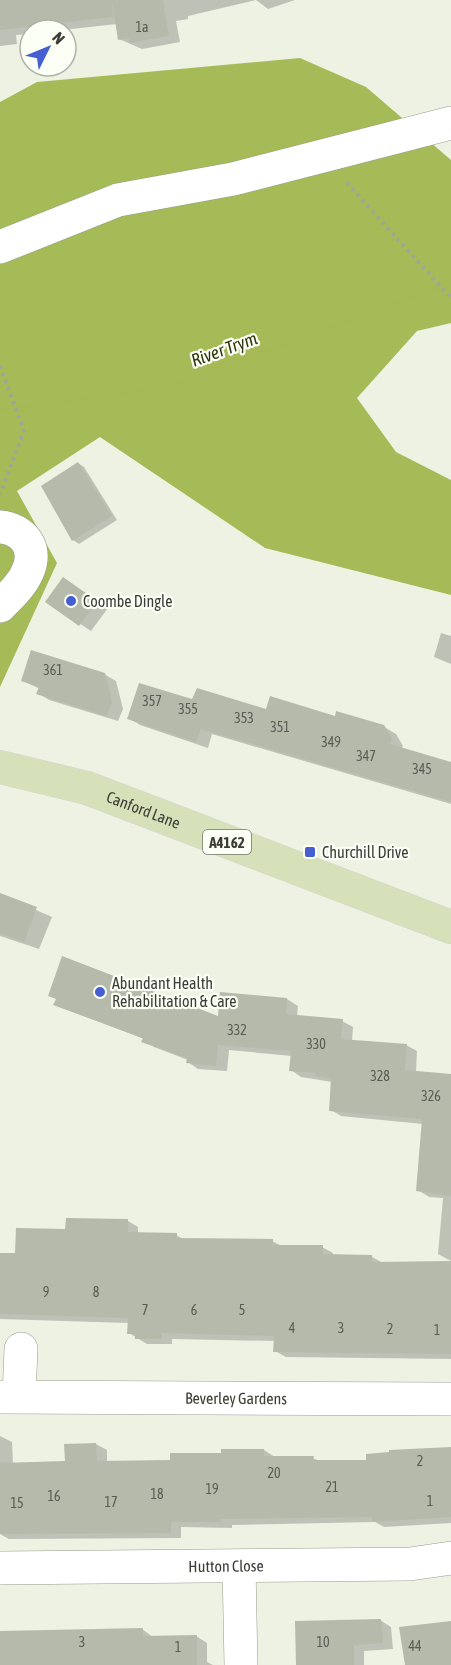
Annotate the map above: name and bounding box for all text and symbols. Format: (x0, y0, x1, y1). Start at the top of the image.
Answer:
north arrow (18, 18, 78, 78)
house number: 1a (135, 19, 149, 35)
text: N (49, 28, 69, 47)
water label: River Trym (188, 327, 260, 371)
place label: Coombe Dingle (83, 592, 172, 611)
marker: Coombe Dingle (64, 594, 78, 608)
house number: 361 (43, 662, 63, 678)
house number: 357 (142, 693, 162, 709)
house number: 355 (178, 701, 198, 717)
house number: 353 (234, 710, 254, 726)
house number: 351 (270, 719, 290, 735)
house number: 349 (321, 734, 341, 750)
house number: 347 (356, 748, 376, 764)
house number: 345 (412, 761, 432, 777)
street label: Canford Lane (104, 787, 183, 832)
road number: A4162 (203, 830, 251, 854)
place label: Churchill Drive (322, 843, 409, 861)
marker: Churchill Drive (303, 845, 317, 859)
place label: Abundant Health Rehabilitation & Care (112, 974, 237, 1010)
marker: Abundant Health Rehabilitation & Care (93, 985, 107, 999)
house number: 332 (227, 1022, 247, 1038)
house number: 330 (306, 1036, 326, 1052)
house number: 328 (370, 1068, 390, 1084)
house number: 326 (421, 1088, 441, 1104)
house number: 9 (43, 1284, 49, 1300)
house number: 8 (93, 1284, 100, 1300)
house number: 7 (142, 1302, 148, 1318)
house number: 6 (191, 1302, 198, 1318)
house number: 5 (239, 1302, 245, 1318)
house number: 4 (289, 1320, 296, 1336)
house number: 3 (338, 1320, 344, 1336)
house number: 2 (387, 1321, 393, 1337)
house number: 1 (434, 1322, 440, 1338)
street label: Beverley Gardens (185, 1389, 287, 1408)
house number: 2 (417, 1453, 423, 1469)
house number: 20 (267, 1465, 281, 1481)
house number: 21 (325, 1479, 339, 1495)
house number: 19 (205, 1481, 219, 1497)
house number: 18 (150, 1486, 164, 1502)
house number: 16 (47, 1488, 61, 1504)
house number: 1 (427, 1493, 433, 1509)
house number: 17 (104, 1494, 118, 1510)
house number: 15 (10, 1495, 24, 1511)
street label: Hutton Close (188, 1556, 264, 1575)
house number: 3 (79, 1634, 85, 1650)
house number: 10 (316, 1634, 330, 1650)
house number: 44 (408, 1638, 422, 1654)
house number: 1 (175, 1639, 181, 1655)

